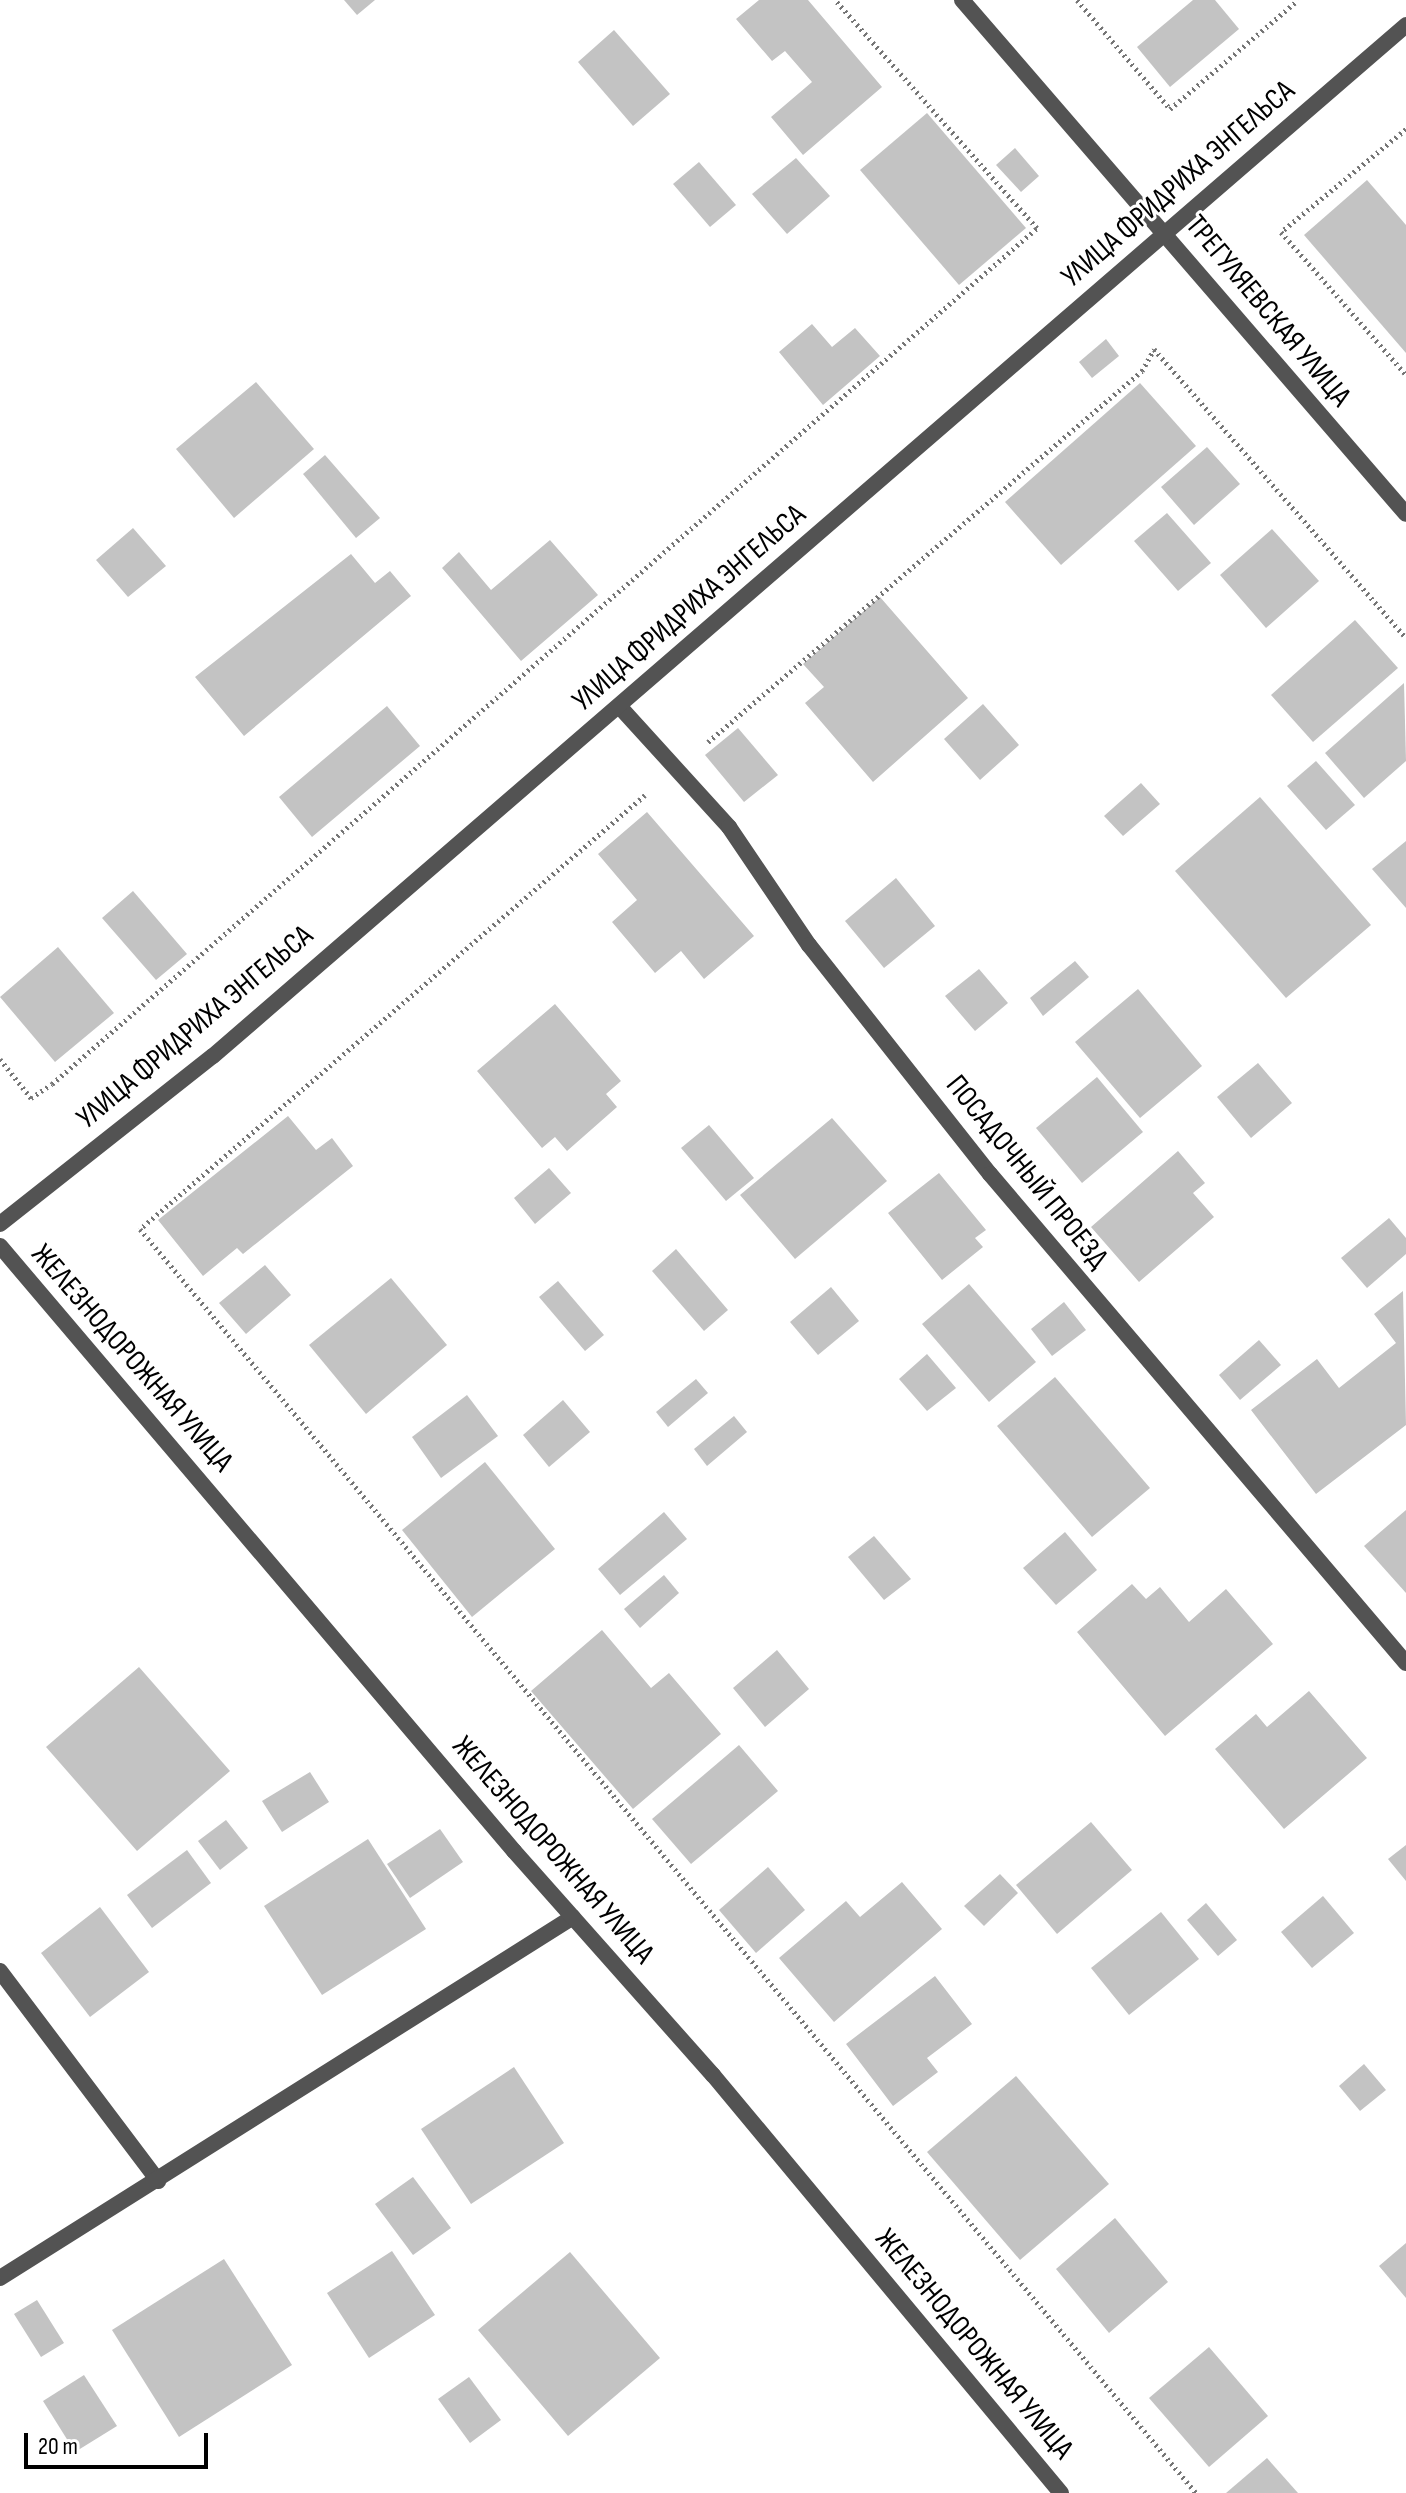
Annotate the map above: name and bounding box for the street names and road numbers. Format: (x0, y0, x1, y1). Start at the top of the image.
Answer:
street label: УЛИЦА ФРИДРИХА ЭНГЕЛЬСА (1054, 73, 1302, 295)
street label: ТРЕГУЛЯЕВСКАЯ УЛИЦА (1178, 208, 1358, 414)
street label: УЛИЦА ФРИДРИХА ЭНГЕЛЬСА (565, 497, 813, 719)
street label: УЛИЦА ФРИДРИХА ЭНГЕЛЬСА (70, 918, 320, 1136)
street label: ПОСАДОЧНЫЙ ПРОЕЗД (938, 1068, 1116, 1276)
street label: ЖЕЛЕЗНОДОРОЖНАЯ УЛИЦА (23, 1237, 241, 1479)
street label: ЖЕЛЕЗНОДОРОЖНАЯ УЛИЦА (444, 1729, 662, 1971)
street label: ЖЕЛЕЗНОДОРОЖНАЯ УЛИЦА (867, 2221, 1081, 2467)

